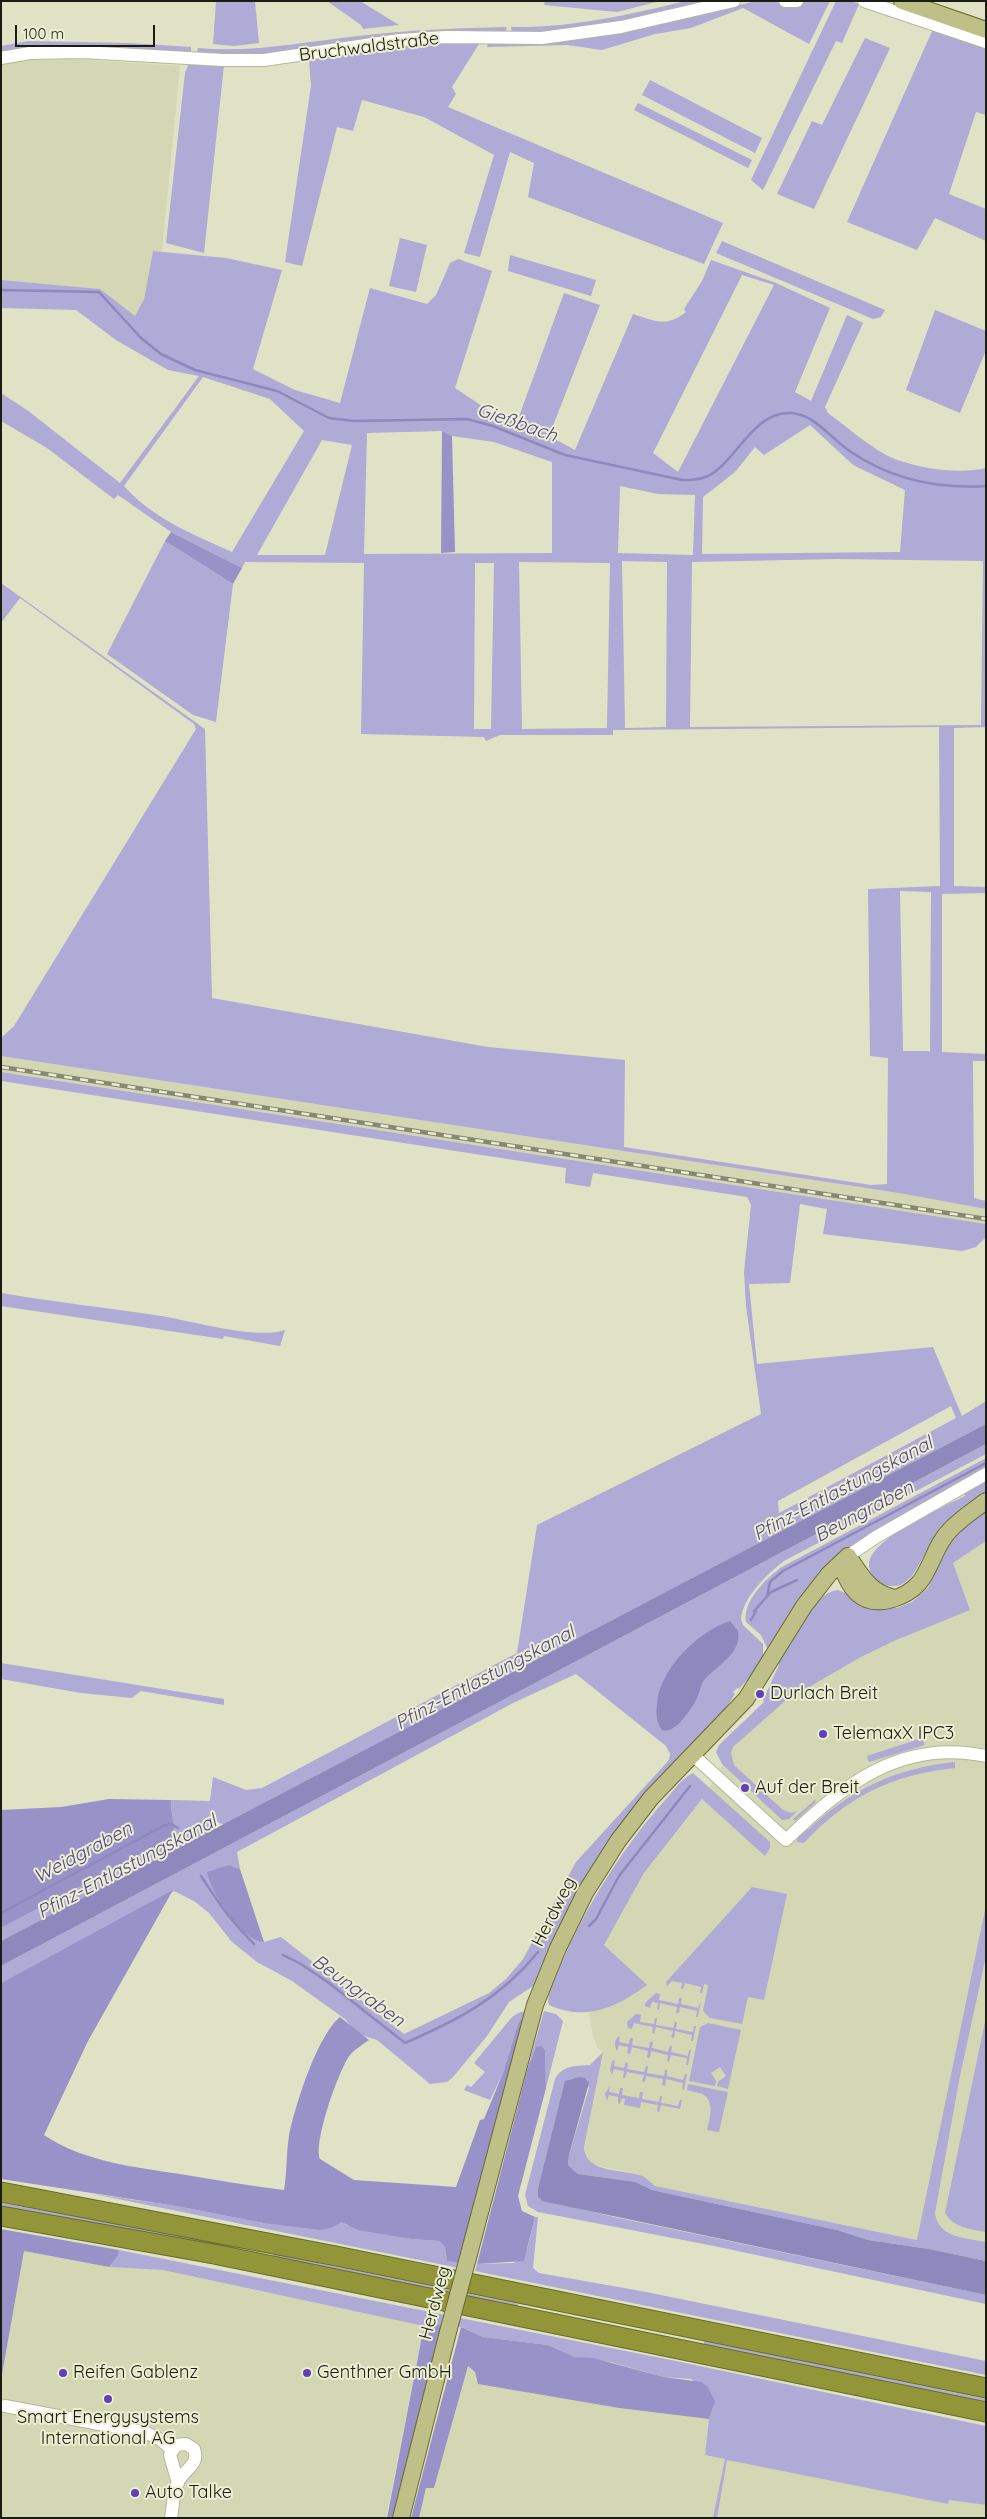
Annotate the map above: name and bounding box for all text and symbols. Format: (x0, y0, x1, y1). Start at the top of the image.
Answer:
scale bar (18, 15, 158, 47)
text: 100 m (23, 24, 64, 43)
street label: Bruchwaldstraße (298, 28, 440, 66)
water label: Gießbach (474, 399, 560, 447)
water label: Pfinz-Entlastungskanal (749, 1432, 937, 1546)
water label: Beungraben (811, 1476, 917, 1548)
water label: Pfinz-Entlastungskanal (391, 1621, 579, 1735)
place label: Durlach Breit (770, 1683, 878, 1705)
marker: Durlach Breit (754, 1688, 766, 1700)
place label: TelemaxX IPC3 (833, 1723, 954, 1745)
marker: TelemaxX IPC3 (817, 1728, 829, 1740)
place label: Auf der Breit (755, 1777, 859, 1799)
marker: Auf der Breit (739, 1782, 751, 1794)
water label: Pfinz-Entlastungskanal (33, 1810, 221, 1924)
water label: Weidgraben (30, 1818, 136, 1888)
street label: Herdweg (527, 1873, 581, 1951)
water label: Beungraben (307, 1950, 409, 2032)
street label: Herdweg (415, 2264, 455, 2342)
place label: Reifen Gablenz (73, 2362, 198, 2384)
place label: Genthner GmbH (317, 2362, 452, 2384)
marker: Reifen Gablenz (57, 2367, 69, 2379)
marker: Genthner GmbH (301, 2367, 313, 2379)
marker: Smart Energysystems International AG (102, 2393, 114, 2405)
place label: Smart Energysystems International AG (17, 2407, 199, 2450)
place label: Auto Talke (145, 2482, 232, 2504)
marker: Auto Talke (129, 2487, 141, 2499)

